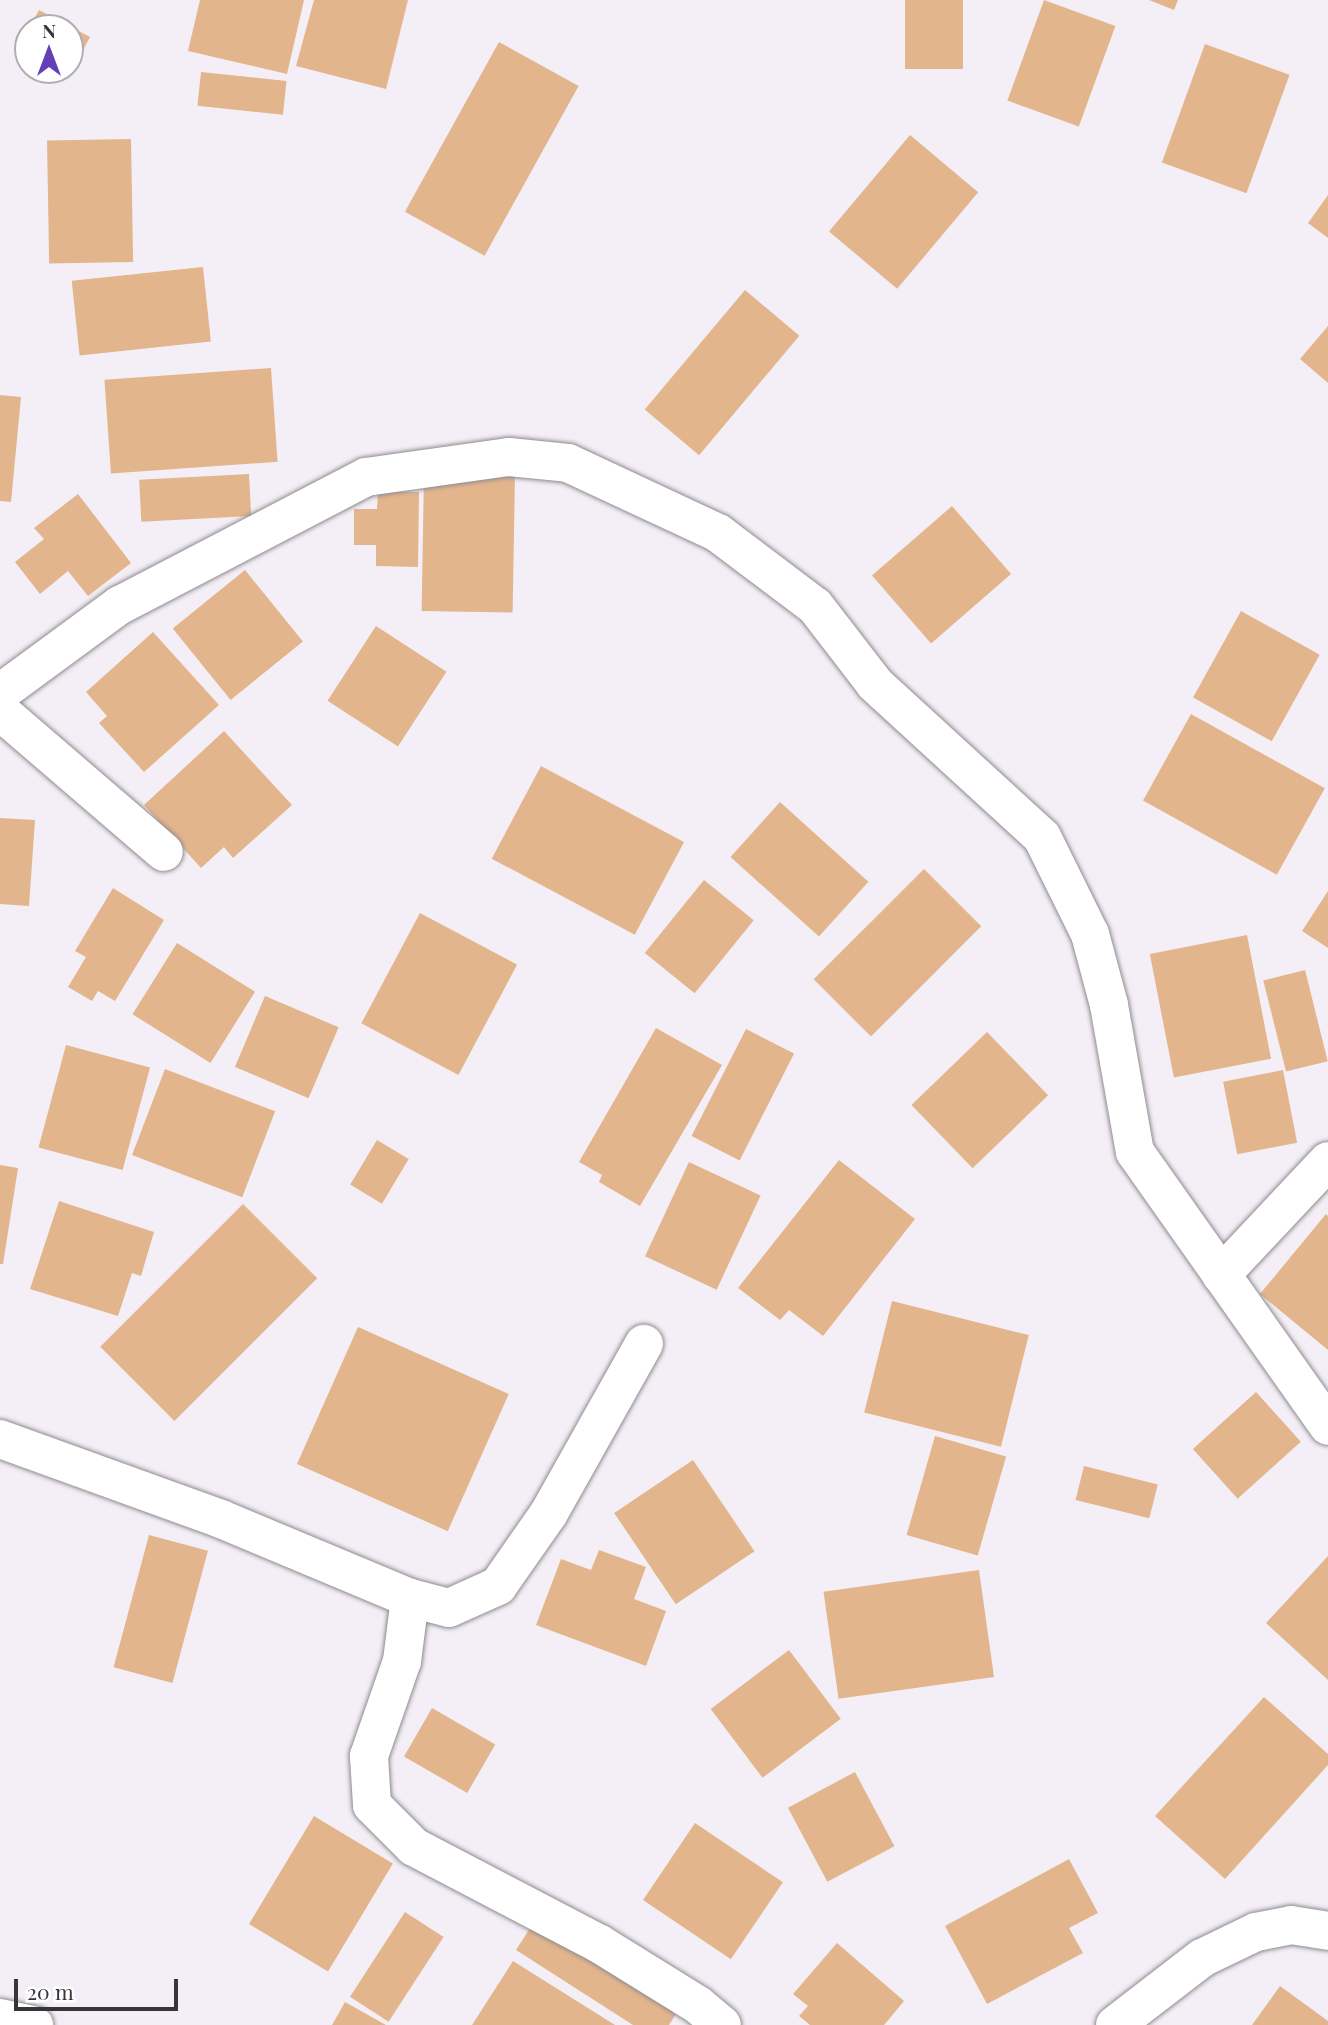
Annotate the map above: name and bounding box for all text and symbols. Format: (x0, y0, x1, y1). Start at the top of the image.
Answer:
north arrow (14, 14, 84, 84)
text: N (42, 17, 56, 43)
scale bar (18, 1966, 182, 2010)
text: 20 m (27, 1977, 74, 2005)

